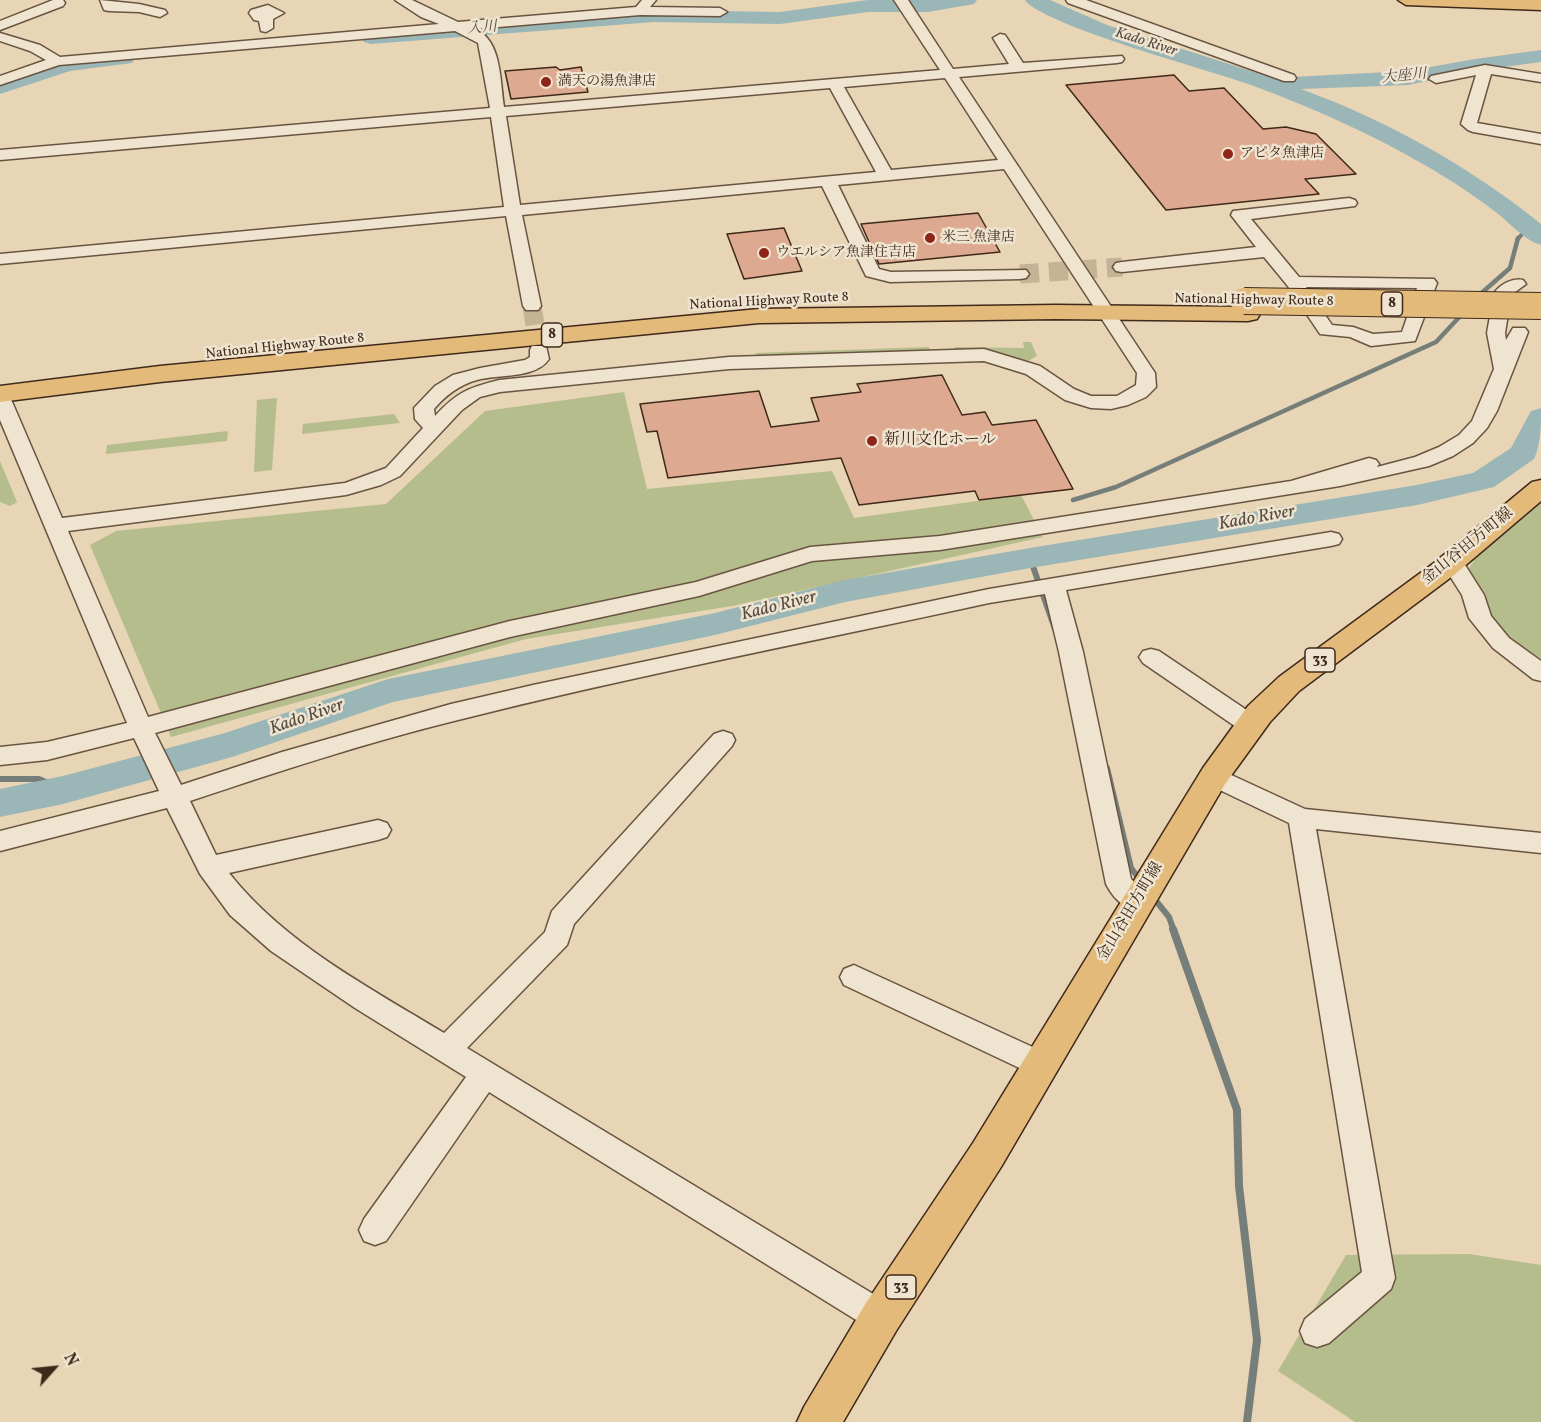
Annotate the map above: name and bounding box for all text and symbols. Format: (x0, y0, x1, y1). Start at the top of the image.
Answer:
water label: 入川 (466, 19, 498, 39)
water label: Kado River (1113, 25, 1179, 61)
water label: 大座川 (1381, 66, 1427, 88)
place label: 満天の湯魚津店 (558, 74, 656, 90)
marker: 満天の湯魚津店 (539, 75, 553, 89)
place label: アピタ魚津店 (1240, 146, 1324, 162)
marker: アピタ魚津店 (1221, 147, 1235, 161)
place label: 米三 魚津店 (942, 230, 1015, 246)
marker: 米三 魚津店 (923, 231, 937, 245)
place label: ウエルシア魚津住吉店 (776, 245, 916, 261)
marker: ウエルシア魚津住吉店 (757, 246, 771, 260)
street label: National Highway Route 8 (689, 289, 849, 315)
street label: National Highway Route 8 (1174, 291, 1334, 311)
road number: 8 (1382, 292, 1402, 316)
road number: 8 (542, 323, 562, 347)
street label: National Highway Route 8 (205, 330, 365, 364)
place label: 新川文化ホール (884, 431, 996, 451)
marker: 新川文化ホール (865, 434, 879, 448)
water label: Kado River (1217, 502, 1297, 536)
street label: 金山谷田方町線 (1418, 504, 1518, 590)
water label: Kado River (739, 587, 819, 627)
road number: 33 (1305, 648, 1335, 672)
water label: Kado River (267, 695, 347, 741)
street label: 金山谷田方町線 (1094, 859, 1168, 965)
road number: 33 (886, 1275, 916, 1299)
north arrow (24, 1338, 84, 1398)
text: N (58, 1350, 82, 1370)

